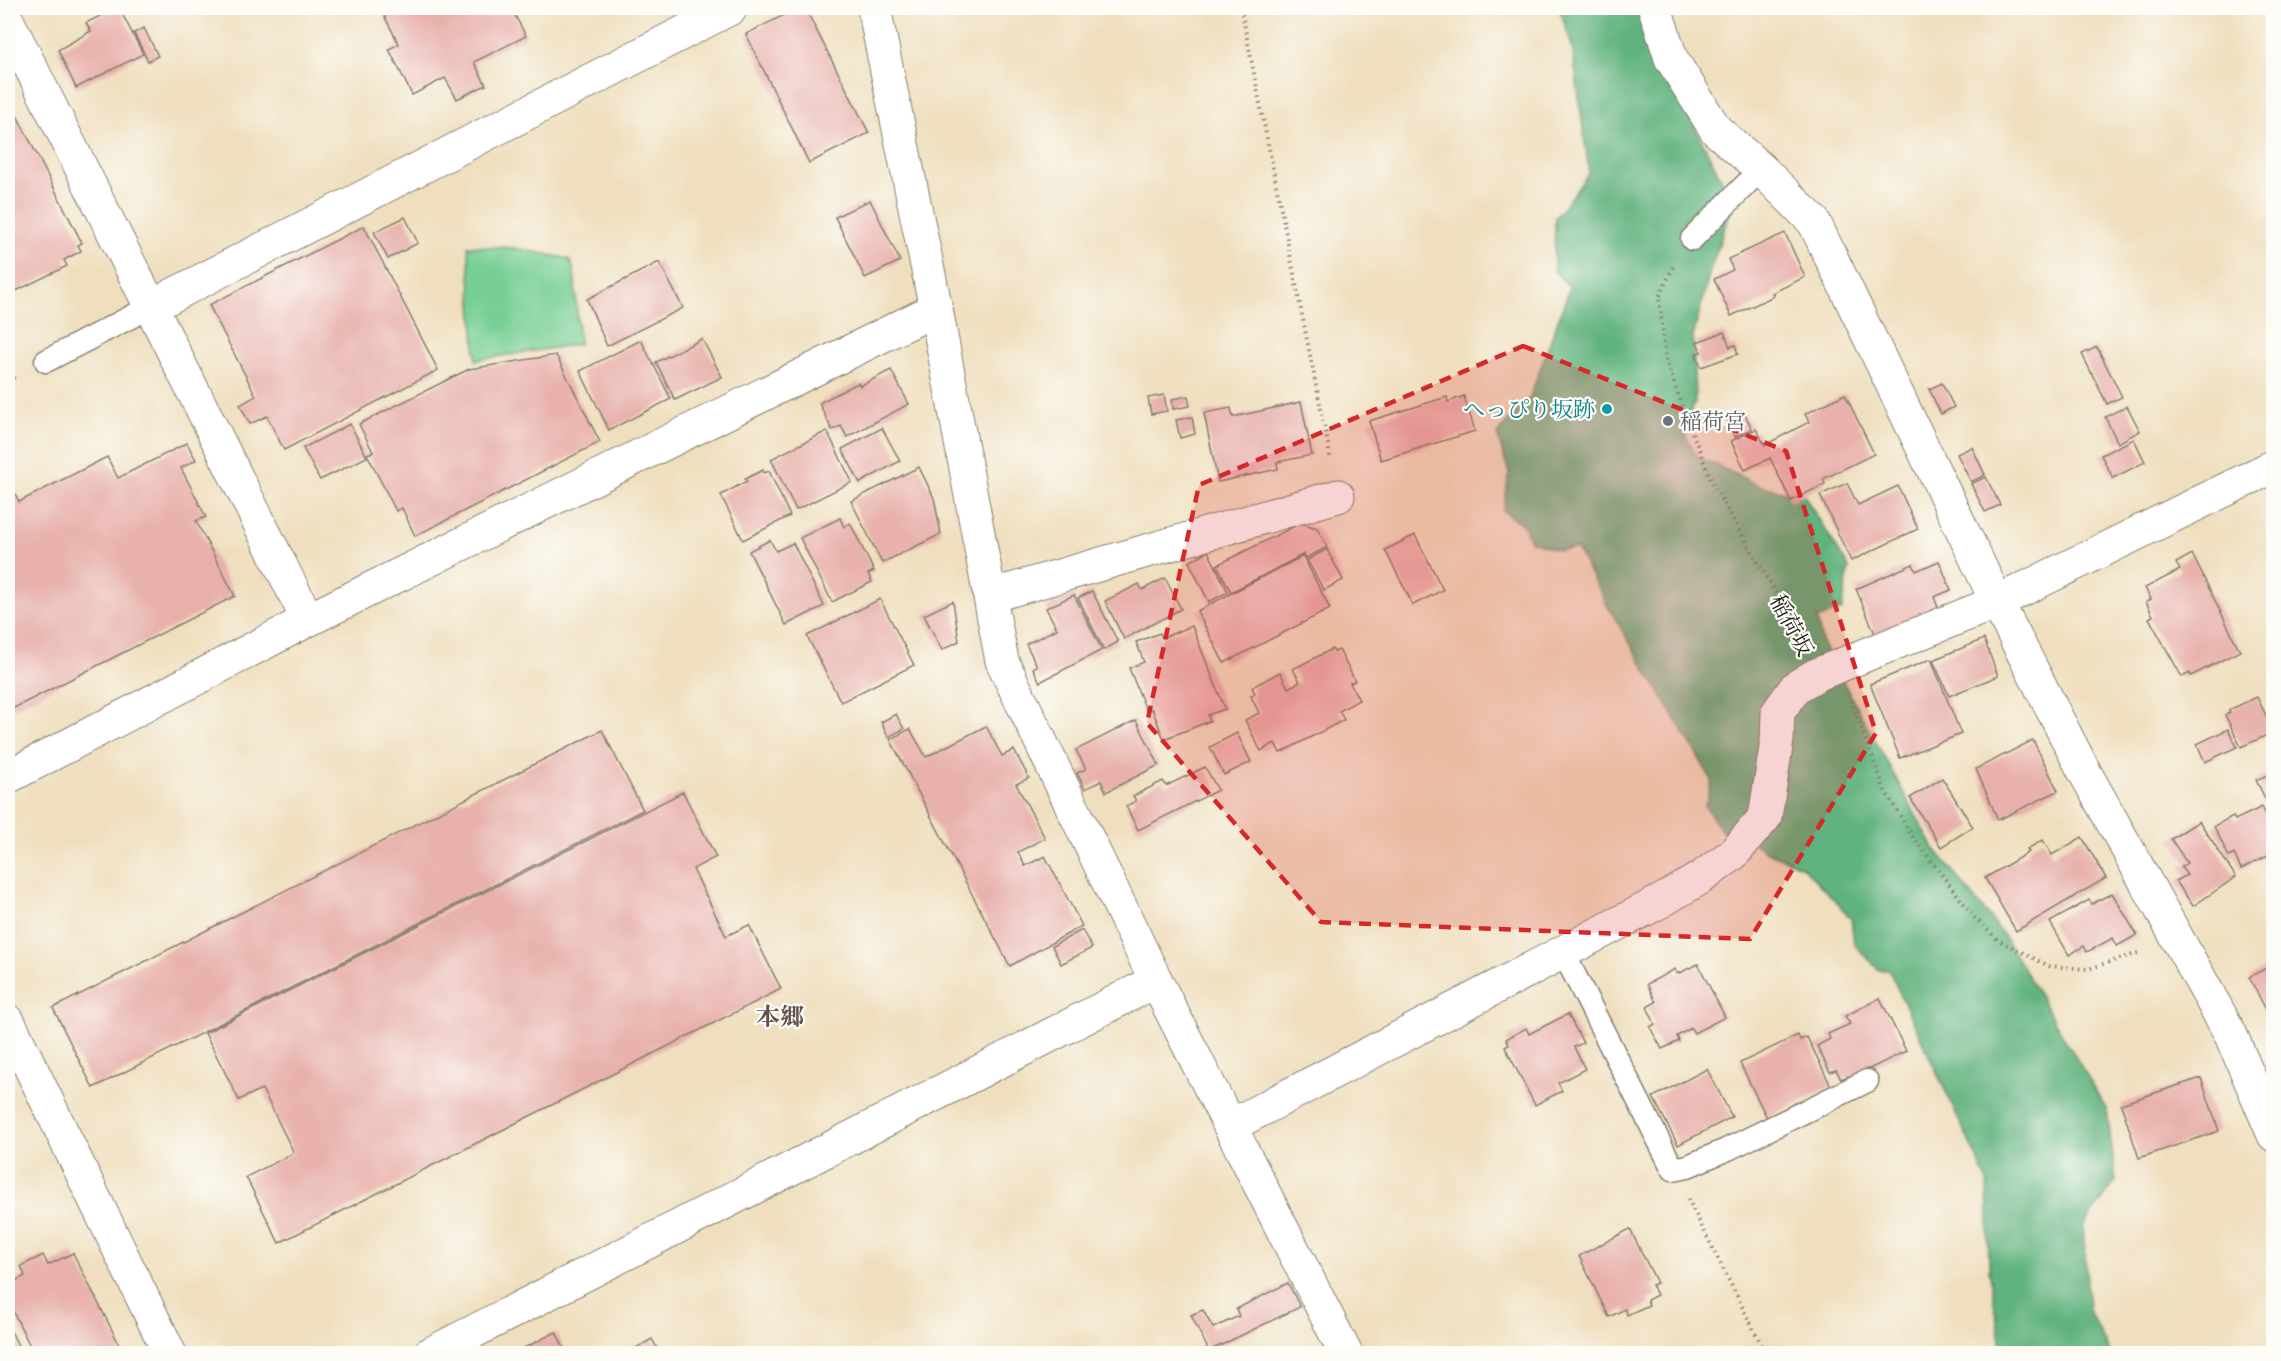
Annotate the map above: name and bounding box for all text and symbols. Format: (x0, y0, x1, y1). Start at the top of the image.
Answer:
place label: へっぴり坂跡 (1463, 398, 1595, 422)
marker: へっぴり坂跡 (1600, 402, 1614, 416)
place label: 稲荷宮 (1680, 410, 1746, 434)
marker: 稲荷宮 (1661, 414, 1675, 428)
street label: 稲荷坂 (1765, 591, 1817, 660)
district label: 本郷 (756, 1004, 804, 1031)

